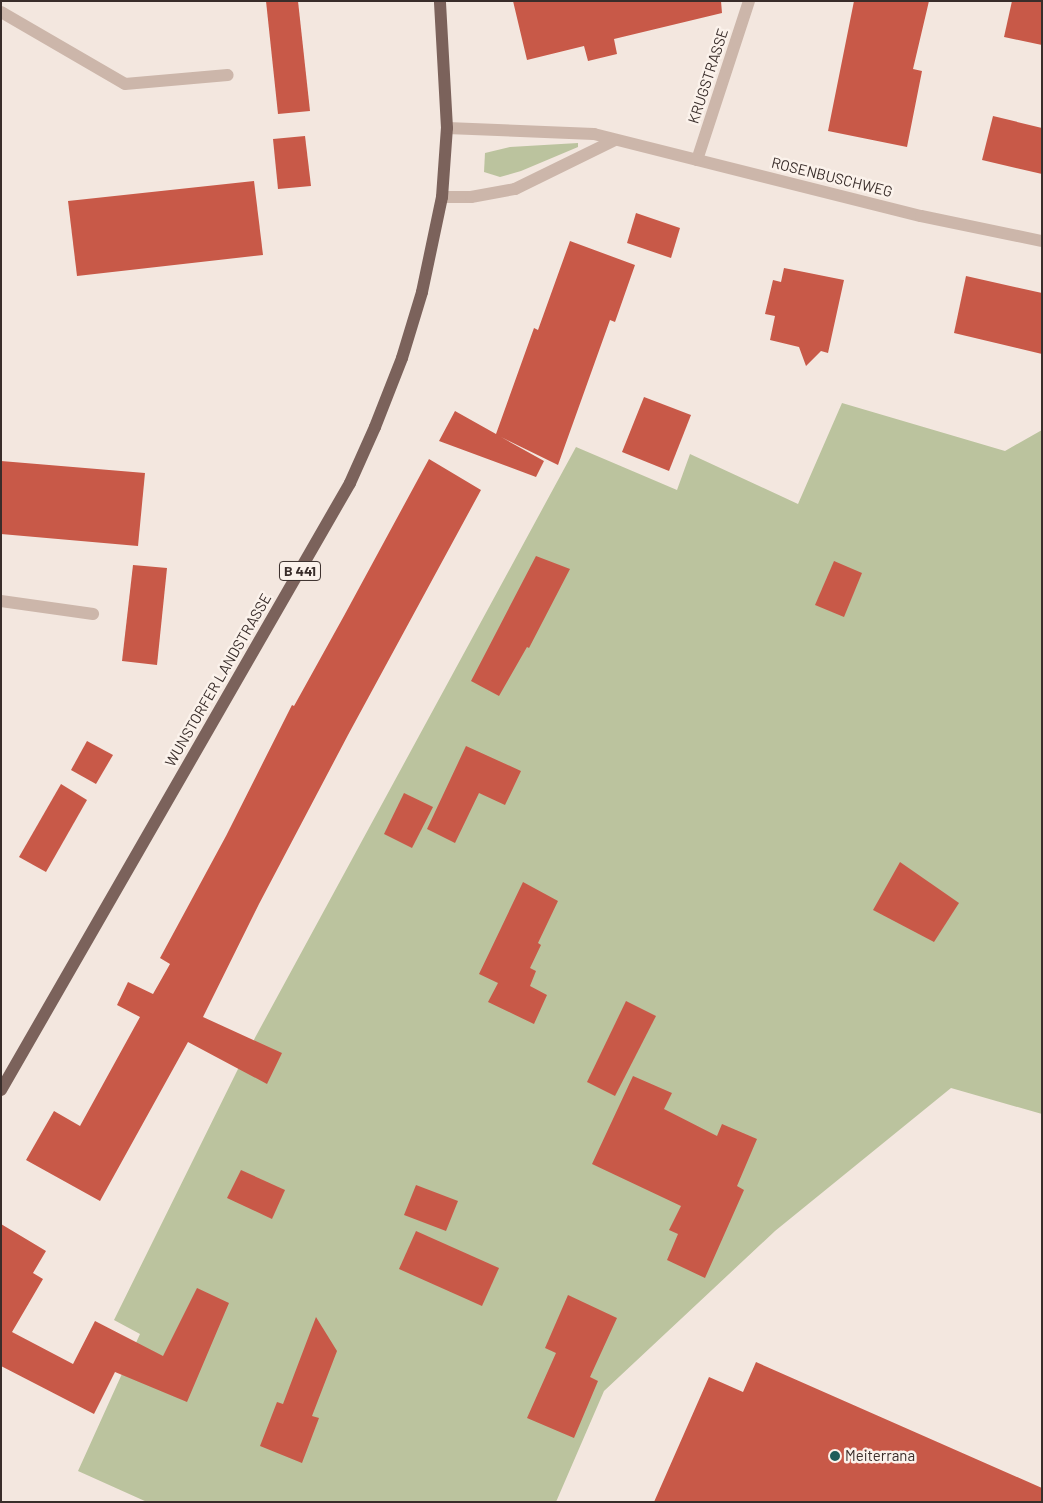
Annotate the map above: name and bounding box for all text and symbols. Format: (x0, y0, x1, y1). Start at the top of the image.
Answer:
street label: KRUGSTRASSE (684, 26, 732, 126)
street label: ROSENBUSCHWEG (770, 153, 894, 201)
road number: B 441 (279, 560, 321, 582)
street label: WUNSTORFER LANDSTRASSE (161, 590, 275, 770)
place label: Meiterrana (845, 1447, 915, 1465)
marker: Meiterrana (829, 1450, 841, 1462)

